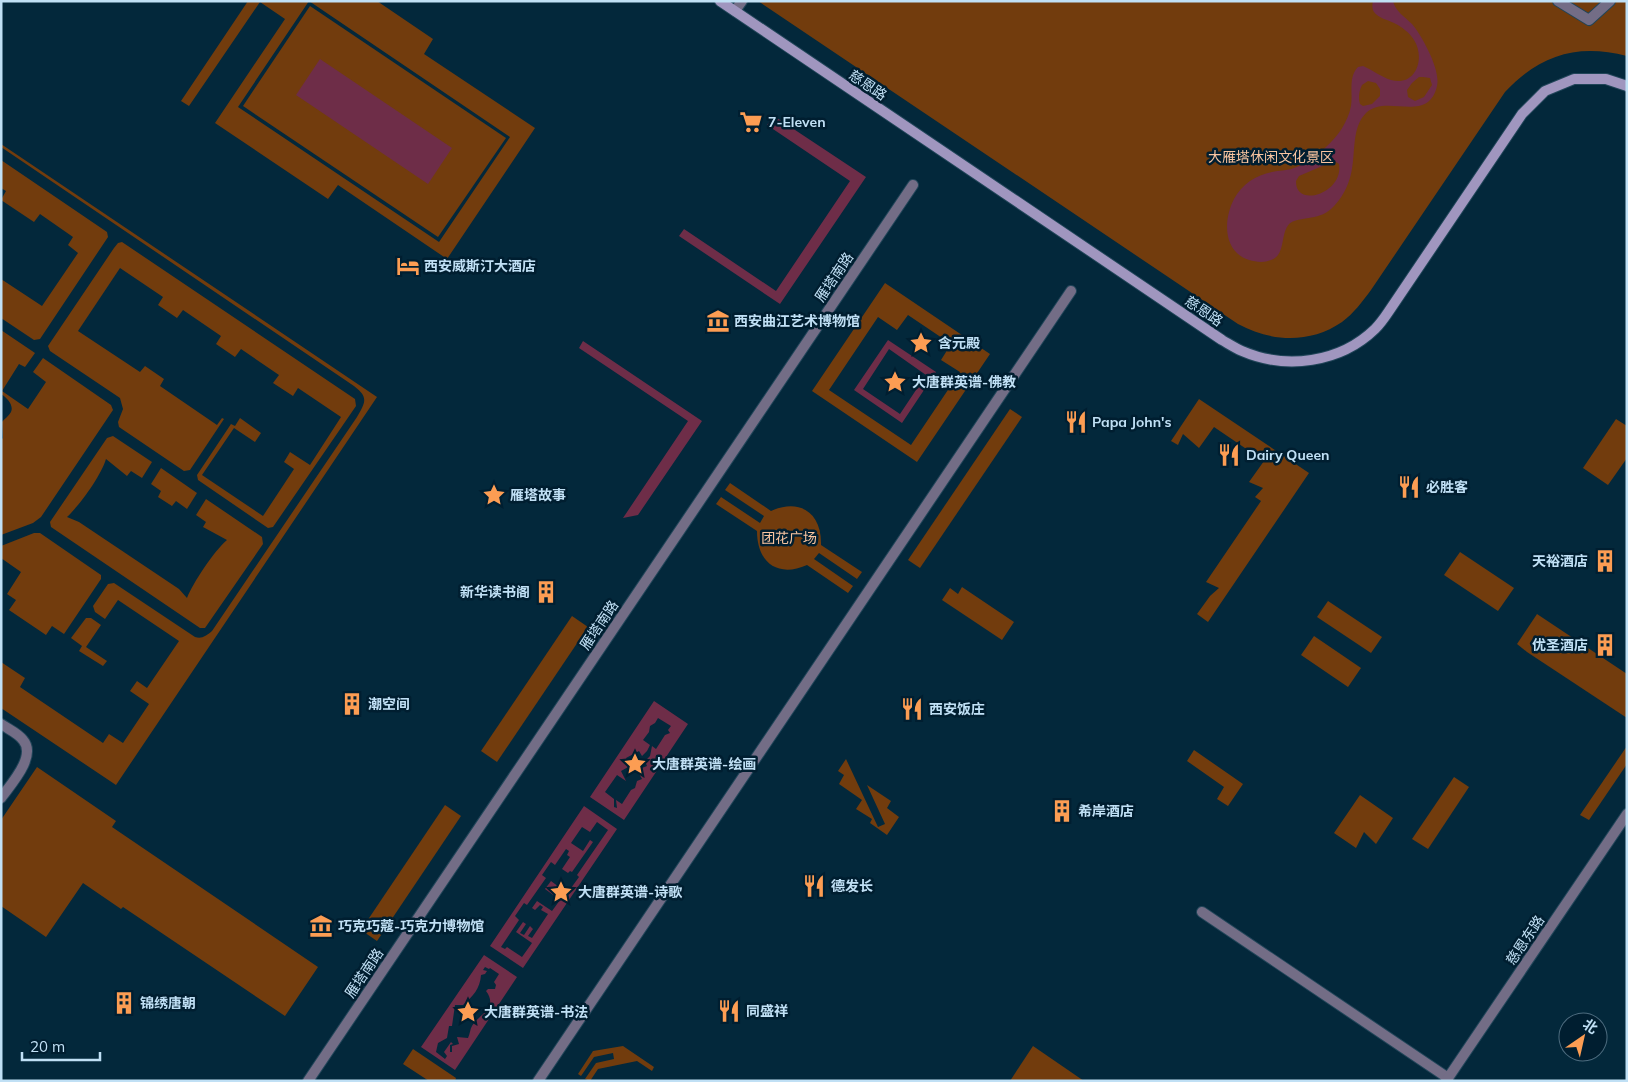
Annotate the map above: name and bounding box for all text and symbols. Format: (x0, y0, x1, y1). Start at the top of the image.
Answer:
street label: 慈恩路 (846, 66, 890, 104)
supermarket icon: 7-Eleven (738, 109, 764, 135)
place label: 7-Eleven (768, 113, 826, 131)
park label: 大雁塔休闲文化景区 (1208, 148, 1334, 166)
street label: 雁塔南路 (811, 249, 857, 305)
hotel icon: 西安威斯汀大酒店 (395, 253, 421, 279)
place label: 西安威斯汀大酒店 (424, 257, 536, 275)
street label: 慈恩路 (1182, 292, 1226, 330)
museum icon: 西安曲江艺术博物馆 (705, 308, 731, 334)
place label: 西安曲江艺术博物馆 (734, 312, 860, 330)
place icon: 含元殿 (908, 330, 934, 356)
place label: 含元殿 (938, 334, 980, 352)
place icon: 大唐群英谱-佛教 (882, 369, 908, 395)
place label: 大唐群英谱-佛教 (912, 373, 1016, 391)
restaurant icon: Papa John's (1063, 409, 1089, 435)
place label: Papa John's (1092, 413, 1172, 431)
restaurant icon: Dairy Queen (1216, 442, 1242, 468)
place label: Dairy Queen (1246, 446, 1330, 464)
restaurant icon: 必胜客 (1396, 474, 1422, 500)
place label: 必胜客 (1426, 478, 1468, 496)
place icon: 雁塔故事 (481, 482, 507, 508)
place label: 雁塔故事 (510, 486, 566, 504)
park label: 团花广场 (761, 529, 817, 547)
building icon: 天裕酒店 (1592, 548, 1618, 574)
place label: 天裕酒店 (1532, 552, 1588, 570)
building icon: 新华读书阁 (533, 579, 559, 605)
place label: 新华读书阁 (460, 583, 530, 601)
street label: 雁塔南路 (576, 597, 622, 653)
building icon: 优圣酒店 (1592, 632, 1618, 658)
place label: 优圣酒店 (1532, 636, 1588, 654)
building icon: 潮空间 (339, 691, 365, 717)
place label: 潮空间 (368, 695, 410, 713)
restaurant icon: 西安饭庄 (899, 696, 925, 722)
place label: 西安饭庄 (929, 700, 985, 718)
place icon: 大唐群英谱-绘画 (622, 751, 648, 777)
place label: 大唐群英谱-绘画 (652, 755, 756, 773)
building icon: 希岸酒店 (1049, 798, 1075, 824)
place label: 希岸酒店 (1078, 802, 1134, 820)
restaurant icon: 德发长 (801, 873, 827, 899)
place label: 德发长 (831, 877, 873, 895)
place icon: 大唐群英谱-诗歌 (548, 879, 574, 905)
place label: 大唐群英谱-诗歌 (578, 883, 682, 901)
street label: 慈恩东路 (1502, 912, 1548, 968)
museum icon: 巧克巧蔻-巧克力博物馆 (308, 913, 334, 939)
place label: 巧克巧蔻-巧克力博物馆 (338, 917, 484, 935)
street label: 雁塔南路 (341, 945, 387, 1001)
building icon: 锦绣唐朝 (111, 990, 137, 1016)
place label: 锦绣唐朝 (140, 994, 196, 1012)
restaurant icon: 同盛祥 (716, 998, 742, 1024)
place icon: 大唐群英谱-书法 (455, 999, 481, 1025)
place label: 同盛祥 (746, 1002, 788, 1020)
place label: 大唐群英谱-书法 (484, 1003, 588, 1021)
north arrow (1558, 1012, 1608, 1062)
text: 北 (1579, 1015, 1601, 1038)
scale bar (22, 1030, 100, 1062)
text: 20 m (30, 1037, 65, 1056)

